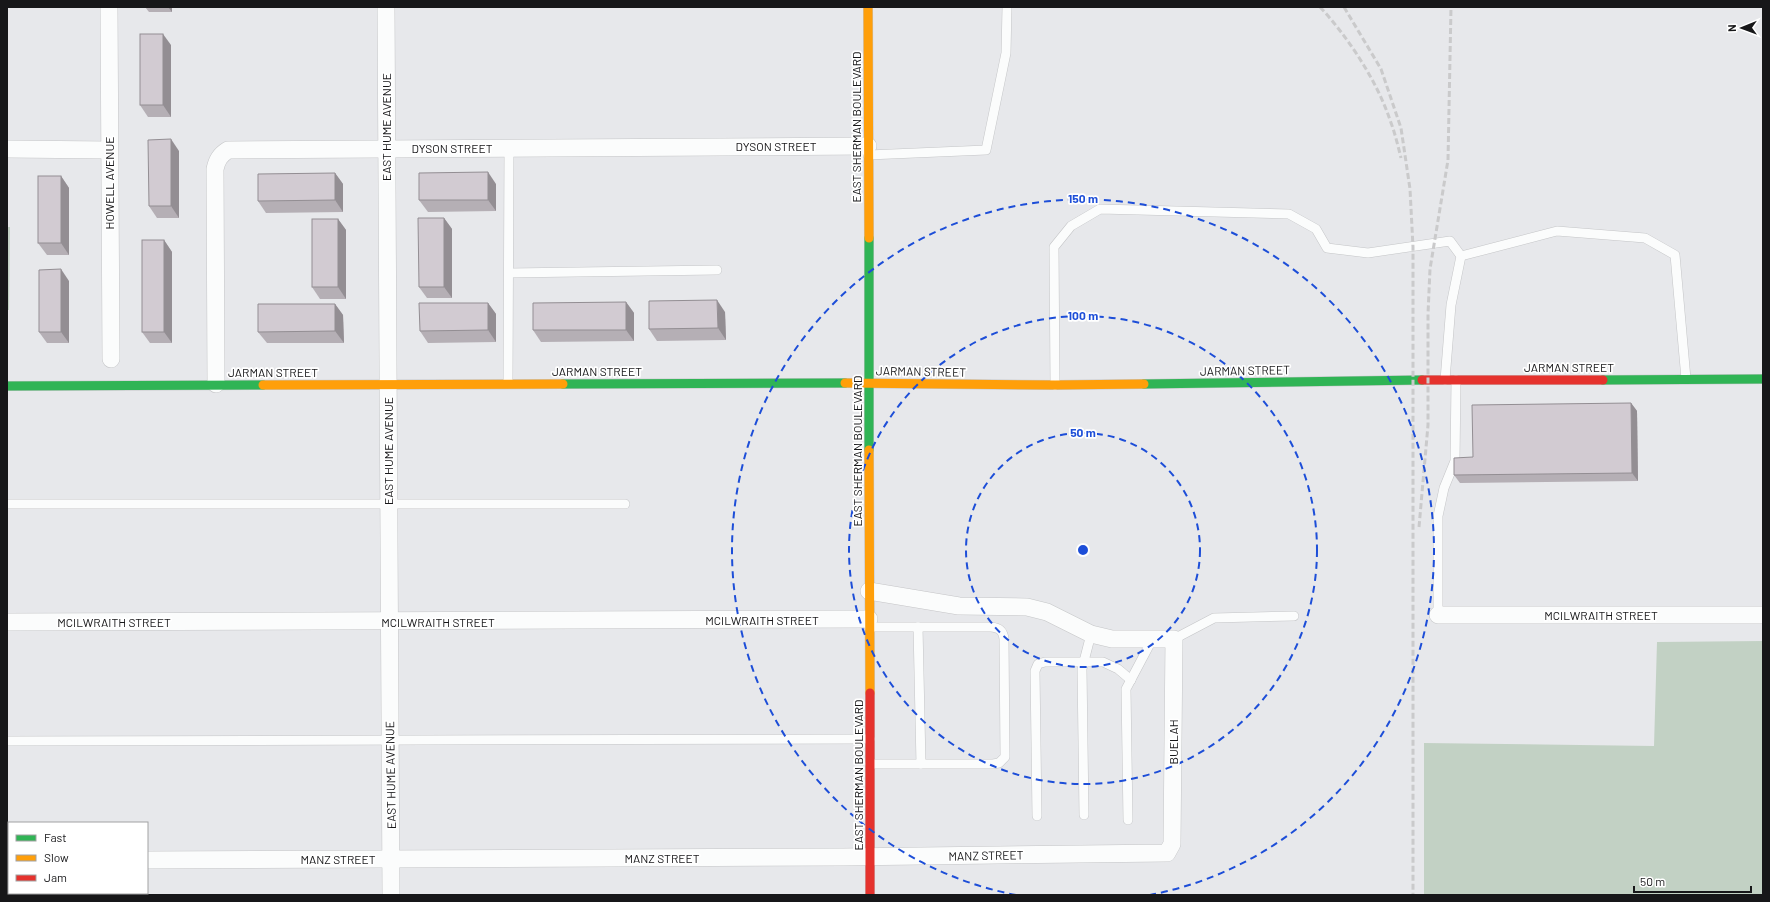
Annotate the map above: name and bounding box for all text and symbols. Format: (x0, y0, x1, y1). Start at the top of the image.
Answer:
north arrow (1722, 8, 1762, 48)
text: N (1725, 24, 1738, 32)
street label: EAST SHERMAN BOULEVARD (849, 52, 863, 202)
street label: EAST HUME AVENUE (379, 73, 393, 181)
street label: HOWELL AVENUE (102, 137, 116, 229)
street label: DYSON STREET (735, 139, 817, 153)
street label: DYSON STREET (411, 141, 493, 155)
text: 150 m (1068, 191, 1098, 205)
text: 100 m (1068, 308, 1098, 322)
street label: JARMAN STREET (1524, 360, 1614, 374)
street label: JARMAN STREET (1200, 362, 1290, 378)
street label: JARMAN STREET (876, 363, 966, 379)
street label: JARMAN STREET (552, 364, 642, 378)
street label: JARMAN STREET (228, 365, 318, 379)
street label: EAST SHERMAN BOULEVARD (850, 376, 864, 526)
street label: EAST HUME AVENUE (381, 397, 395, 505)
text: 50 m (1070, 425, 1096, 439)
centre of rings (1076, 543, 1090, 557)
street label: MCILWRAITH STREET (1544, 608, 1658, 622)
street label: MCILWRAITH STREET (705, 613, 819, 627)
street label: MCILWRAITH STREET (57, 615, 171, 629)
street label: MCILWRAITH STREET (381, 615, 495, 629)
street label: EAST SHERMAN BOULEVARD (851, 700, 865, 850)
street label: BUELAH (1166, 719, 1180, 765)
street label: EAST HUME AVENUE (382, 721, 398, 829)
legend (8, 822, 148, 894)
text: Fast (44, 830, 67, 844)
street label: MANZ STREET (948, 847, 1024, 863)
text: Slow (44, 850, 69, 864)
street label: MANZ STREET (624, 851, 700, 865)
street label: MANZ STREET (300, 852, 376, 866)
scale bar (1634, 868, 1751, 894)
text: Jam (44, 870, 67, 884)
text: 50 m (1640, 874, 1665, 888)

